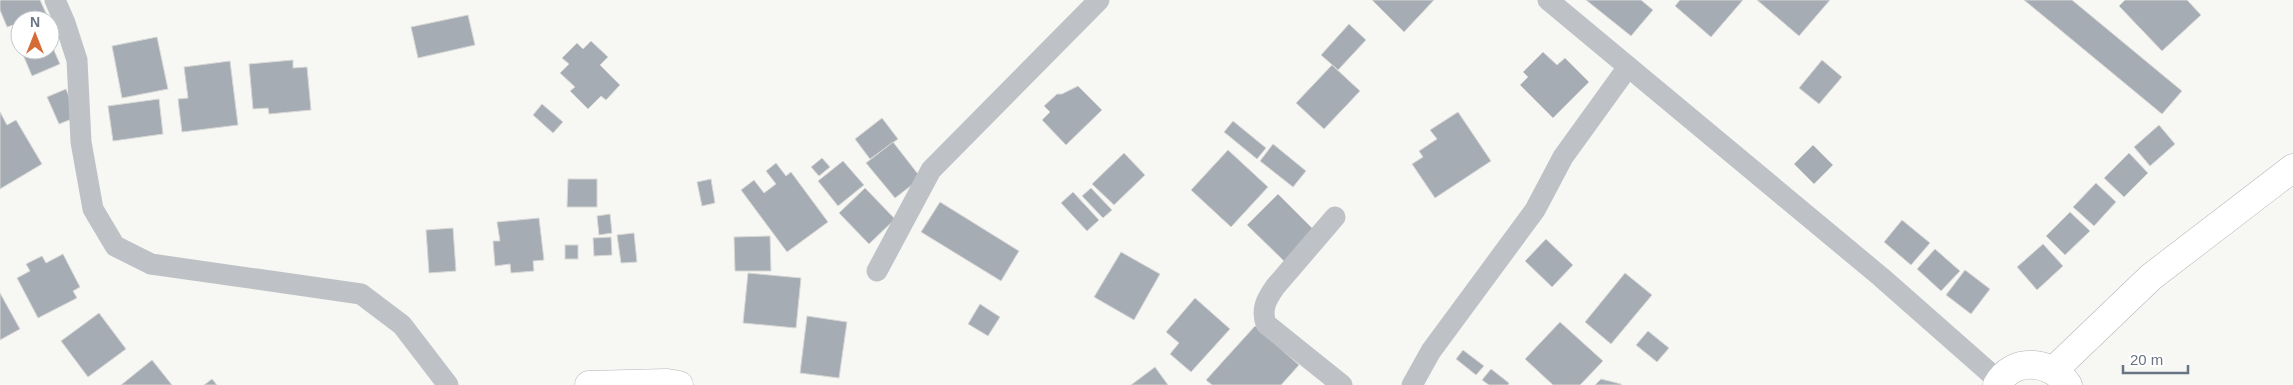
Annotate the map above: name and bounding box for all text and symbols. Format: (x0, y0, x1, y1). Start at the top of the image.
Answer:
north arrow (10, 10, 60, 60)
text: N (30, 14, 40, 30)
scale bar (2123, 342, 2188, 374)
text: 20 m (2130, 351, 2163, 368)

